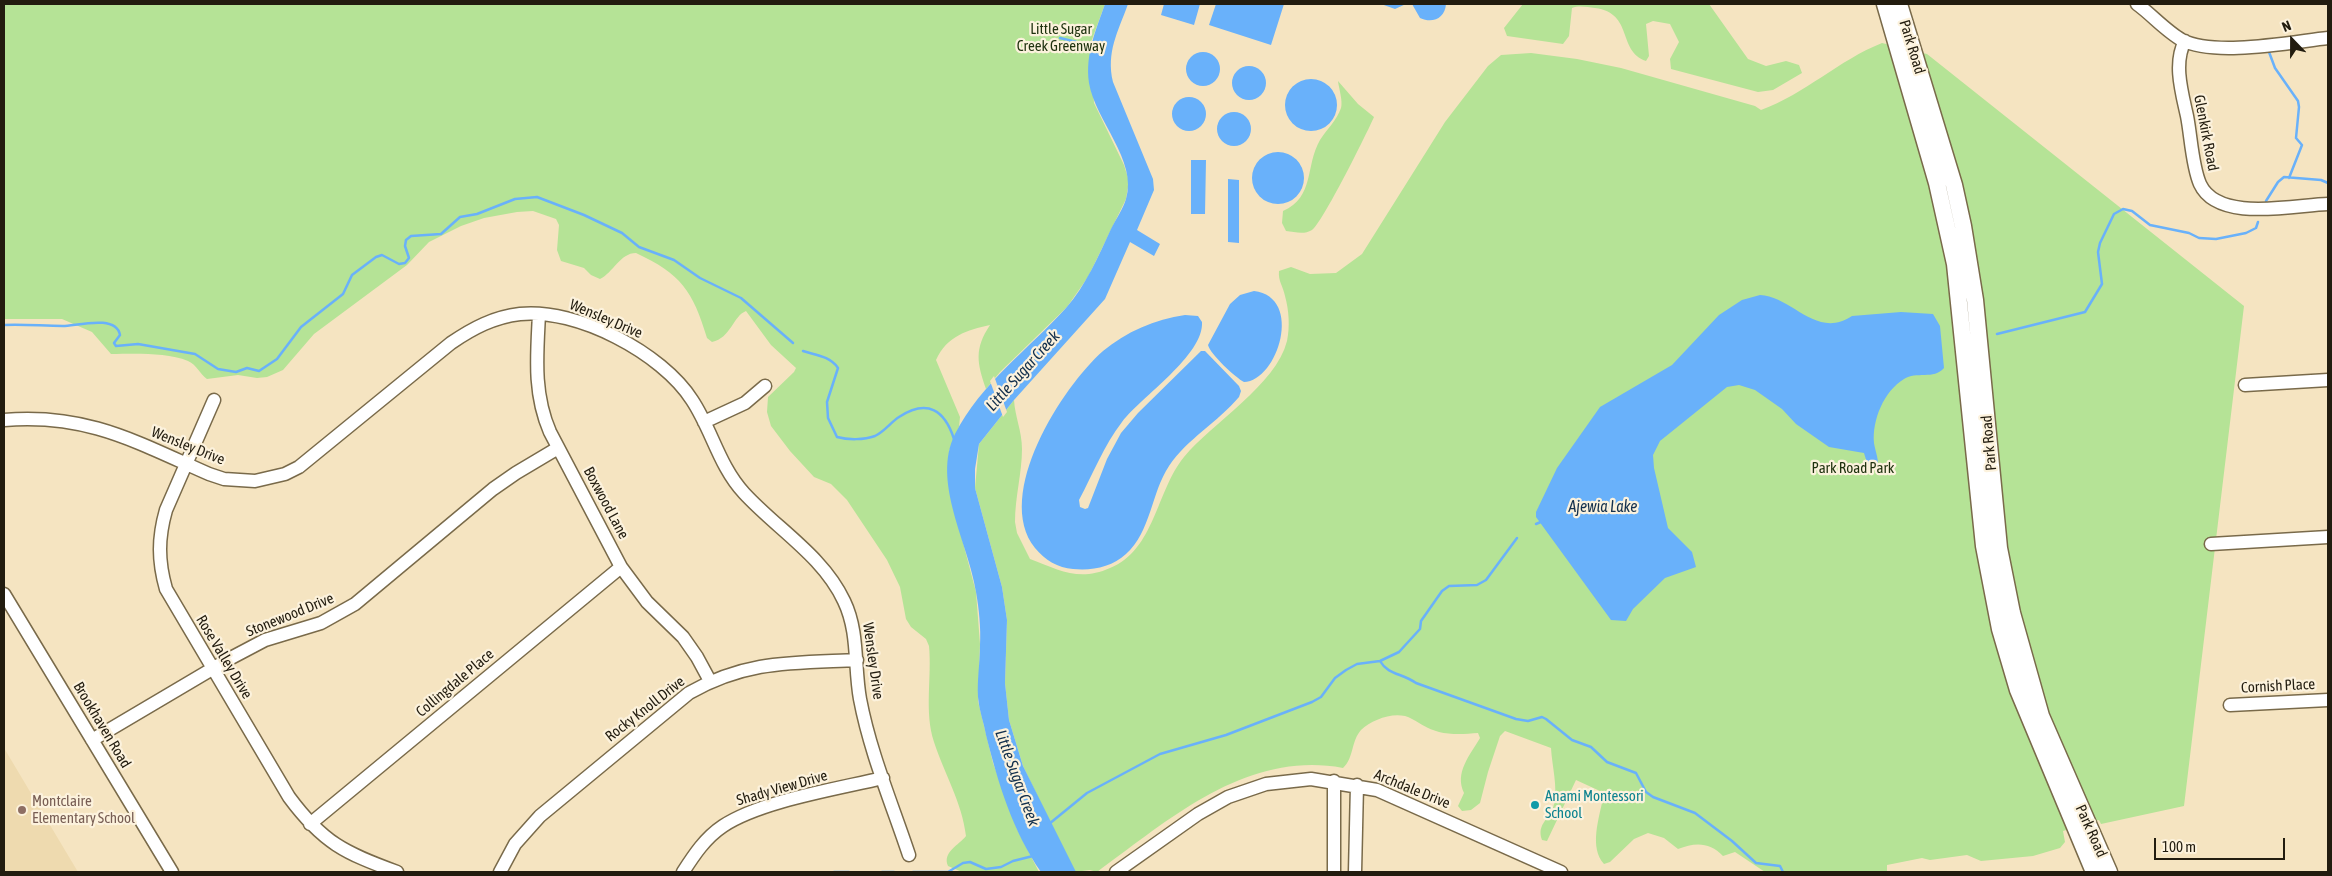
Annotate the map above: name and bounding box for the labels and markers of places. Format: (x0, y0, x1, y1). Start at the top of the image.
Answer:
place label: Anami Montessori School (1545, 787, 1644, 822)
place label: Montclaire Elementary School (32, 792, 135, 827)
marker: Anami Montessori School (1529, 799, 1541, 811)
marker: Montclaire Elementary School (16, 804, 28, 816)

